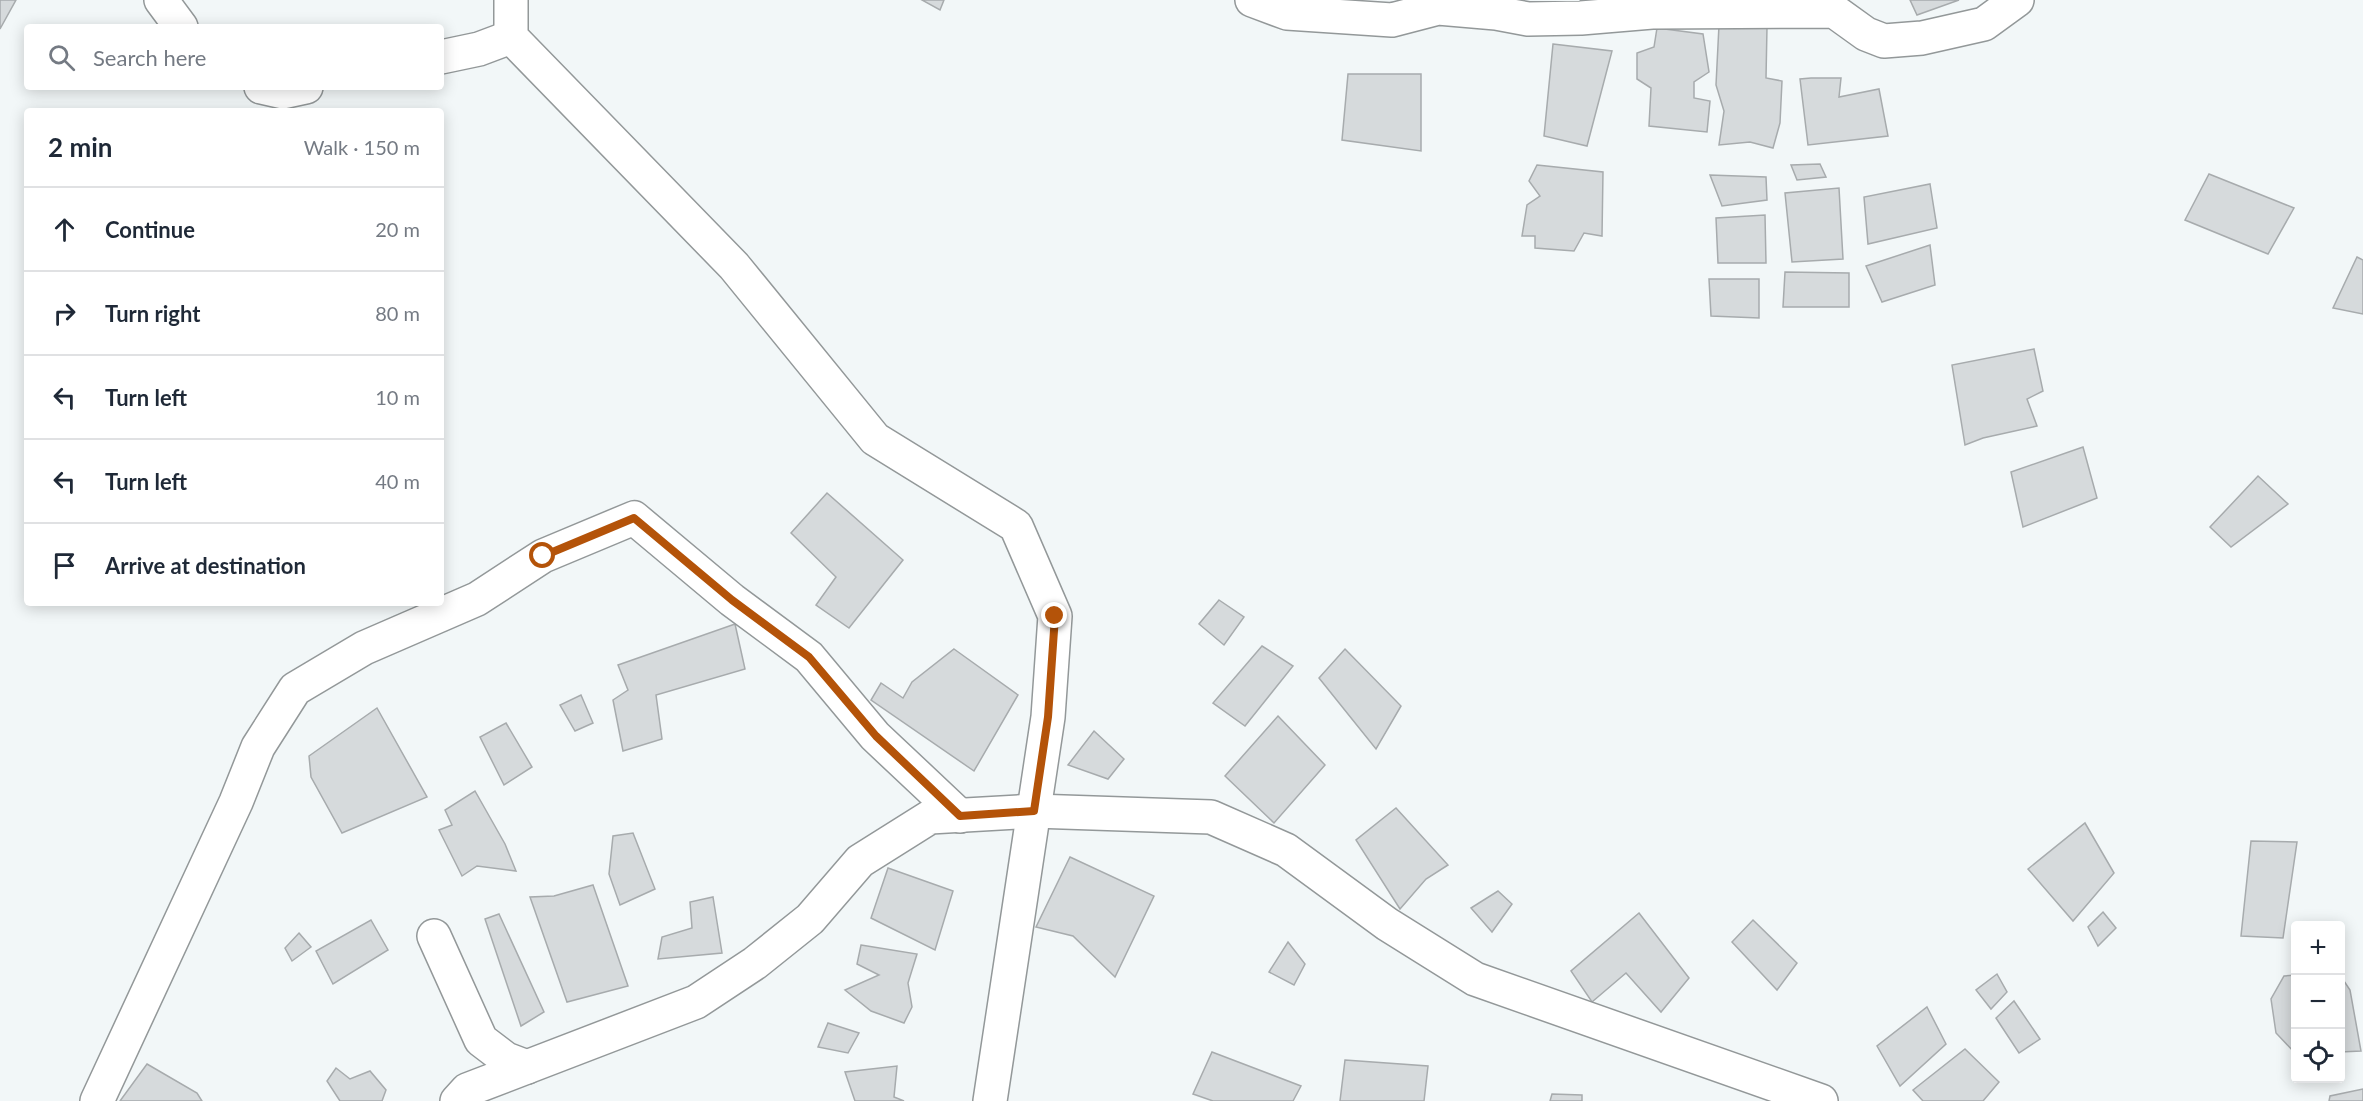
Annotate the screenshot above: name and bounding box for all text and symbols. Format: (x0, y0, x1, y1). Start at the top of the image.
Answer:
search box (24, 24, 444, 90)
icon: search (45, 41, 78, 74)
text: Search here (93, 44, 206, 71)
text: 2 min (48, 131, 112, 163)
text: Walk · 150 m (304, 135, 420, 159)
icon: ahead (48, 213, 81, 246)
text: Continue (105, 216, 195, 243)
text: 20 m (375, 217, 420, 241)
icon: right (48, 297, 81, 330)
text: Turn right (105, 300, 200, 327)
text: 80 m (375, 301, 420, 325)
icon: left (48, 381, 81, 414)
text: Turn left (105, 384, 187, 411)
text: 10 m (375, 385, 420, 409)
icon: left (48, 465, 81, 498)
text: Turn left (105, 468, 187, 495)
text: 40 m (375, 469, 420, 493)
route start (529, 542, 555, 568)
icon: arrive (48, 549, 81, 582)
text: Arrive at destination (105, 552, 306, 579)
route end (1041, 602, 1067, 628)
map controls (2291, 921, 2345, 1083)
button: + (2291, 921, 2345, 975)
button: − (2291, 975, 2345, 1029)
button: locate (2291, 1029, 2345, 1083)

